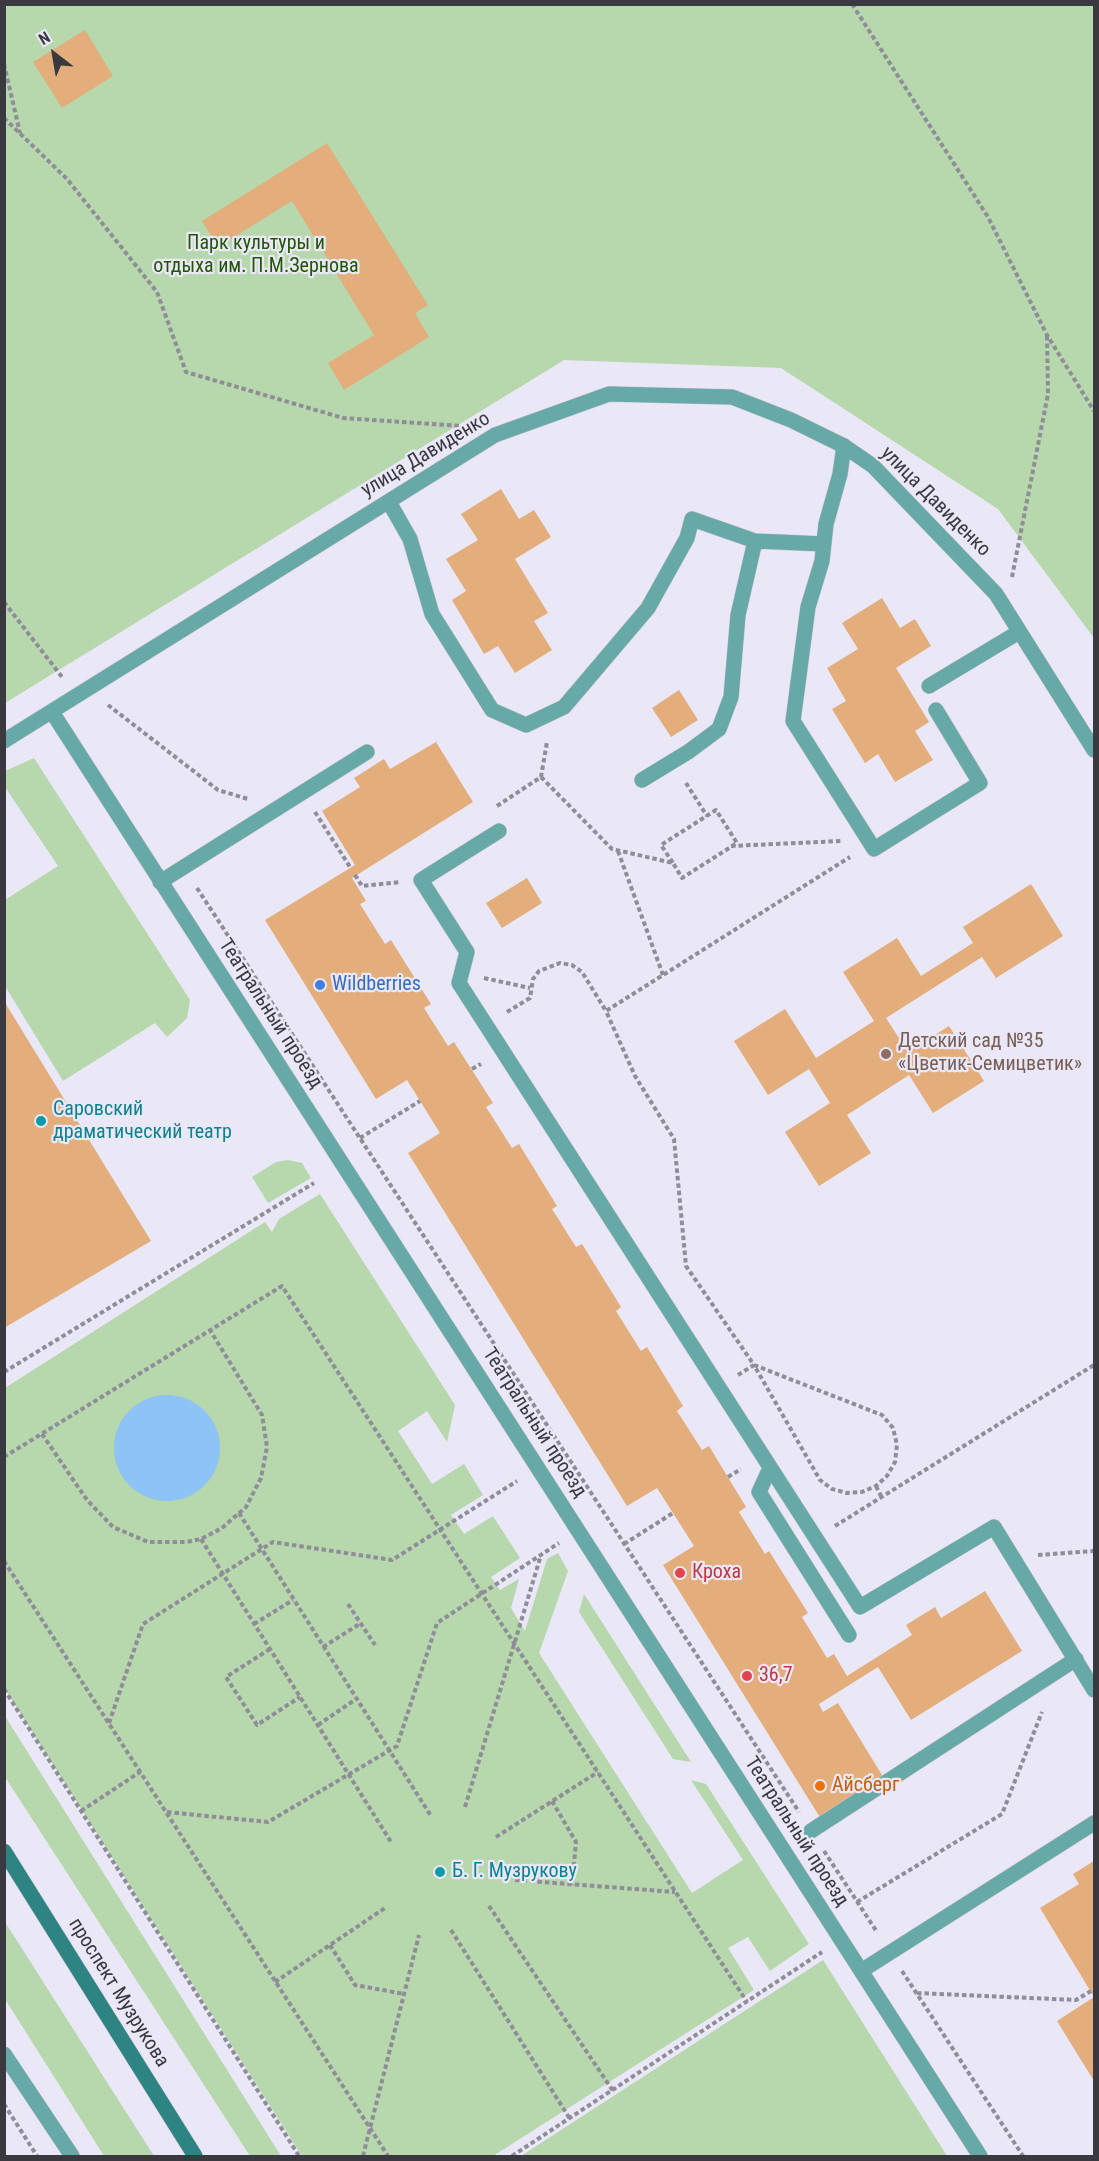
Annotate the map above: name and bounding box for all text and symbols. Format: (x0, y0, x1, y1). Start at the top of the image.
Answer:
north arrow (24, 24, 84, 84)
text: N (35, 27, 54, 49)
park label: Парк культуры и отдыха им. П.М.Зернова (153, 232, 359, 279)
street label: улица Давиденко (357, 407, 495, 503)
street label: улица Давиденко (875, 442, 995, 562)
street label: Театральный проезд (213, 935, 327, 1093)
place label: Wildberries (332, 973, 421, 997)
marker: Wildberries (313, 978, 327, 992)
place label: Детский сад №35 «Цветик-Семицветик» (898, 1030, 1082, 1077)
marker: Детский сад №35 «Цветик-Семицветик» (879, 1047, 893, 1061)
place label: Саровский драматический театр (53, 1098, 232, 1145)
marker: Саровский драматический театр (34, 1114, 48, 1128)
street label: Театральный проезд (477, 1344, 591, 1502)
place label: Кроха (692, 1561, 741, 1585)
marker: Кроха (673, 1566, 687, 1580)
place label: 36,7 (759, 1664, 793, 1688)
marker: 36,7 (740, 1669, 754, 1683)
street label: Театральный проезд (739, 1753, 853, 1911)
place label: Айсберг (832, 1774, 899, 1798)
marker: Айсберг (813, 1779, 827, 1793)
place label: Б. Г. Музрукову (452, 1860, 577, 1884)
marker: Б. Г. Музрукову (433, 1865, 447, 1879)
street label: проспект Музрукова (62, 1914, 174, 2072)

